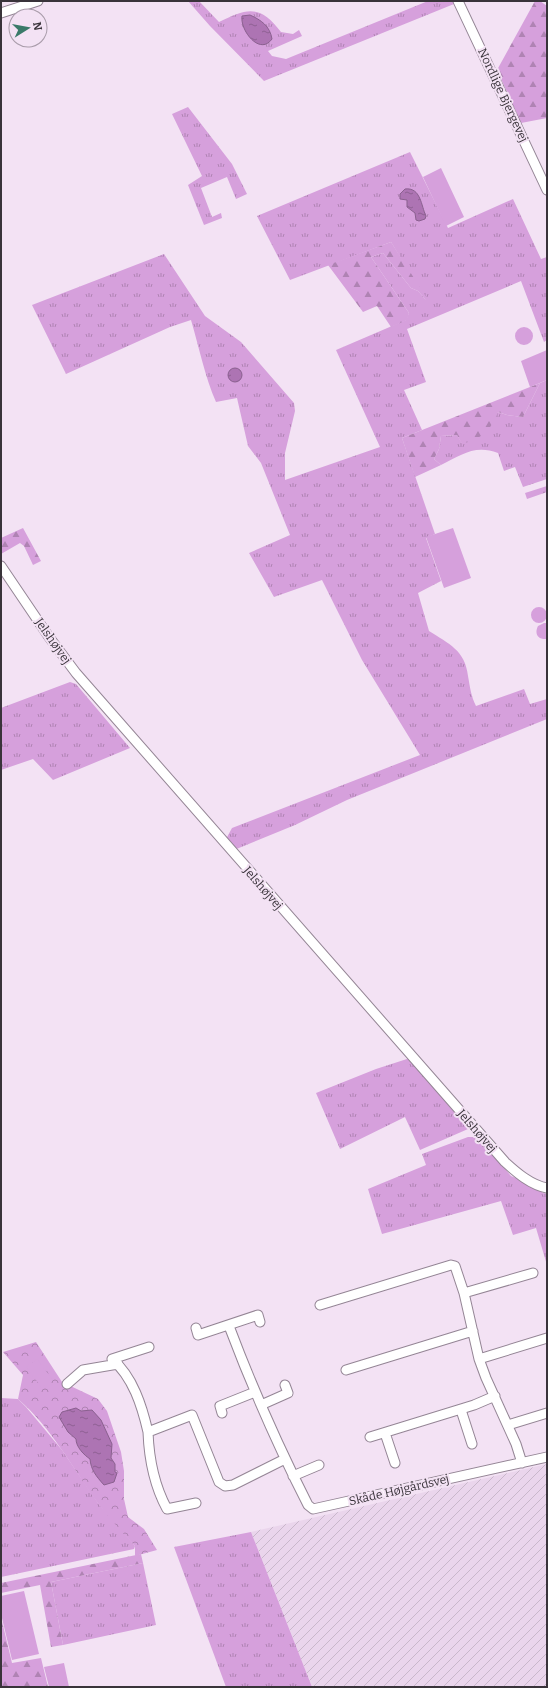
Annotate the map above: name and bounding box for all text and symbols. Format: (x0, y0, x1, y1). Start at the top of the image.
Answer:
north arrow (8, 8, 48, 48)
text: N (30, 21, 45, 32)
street label: Nordlige Bjergevej (475, 46, 531, 144)
street label: Jelshøjvej (32, 615, 74, 667)
street label: Jelshøjvej (240, 863, 286, 912)
street label: Jelshøjvej (454, 1106, 500, 1155)
street label: Skåde Højgårdsvej (348, 1472, 450, 1508)

